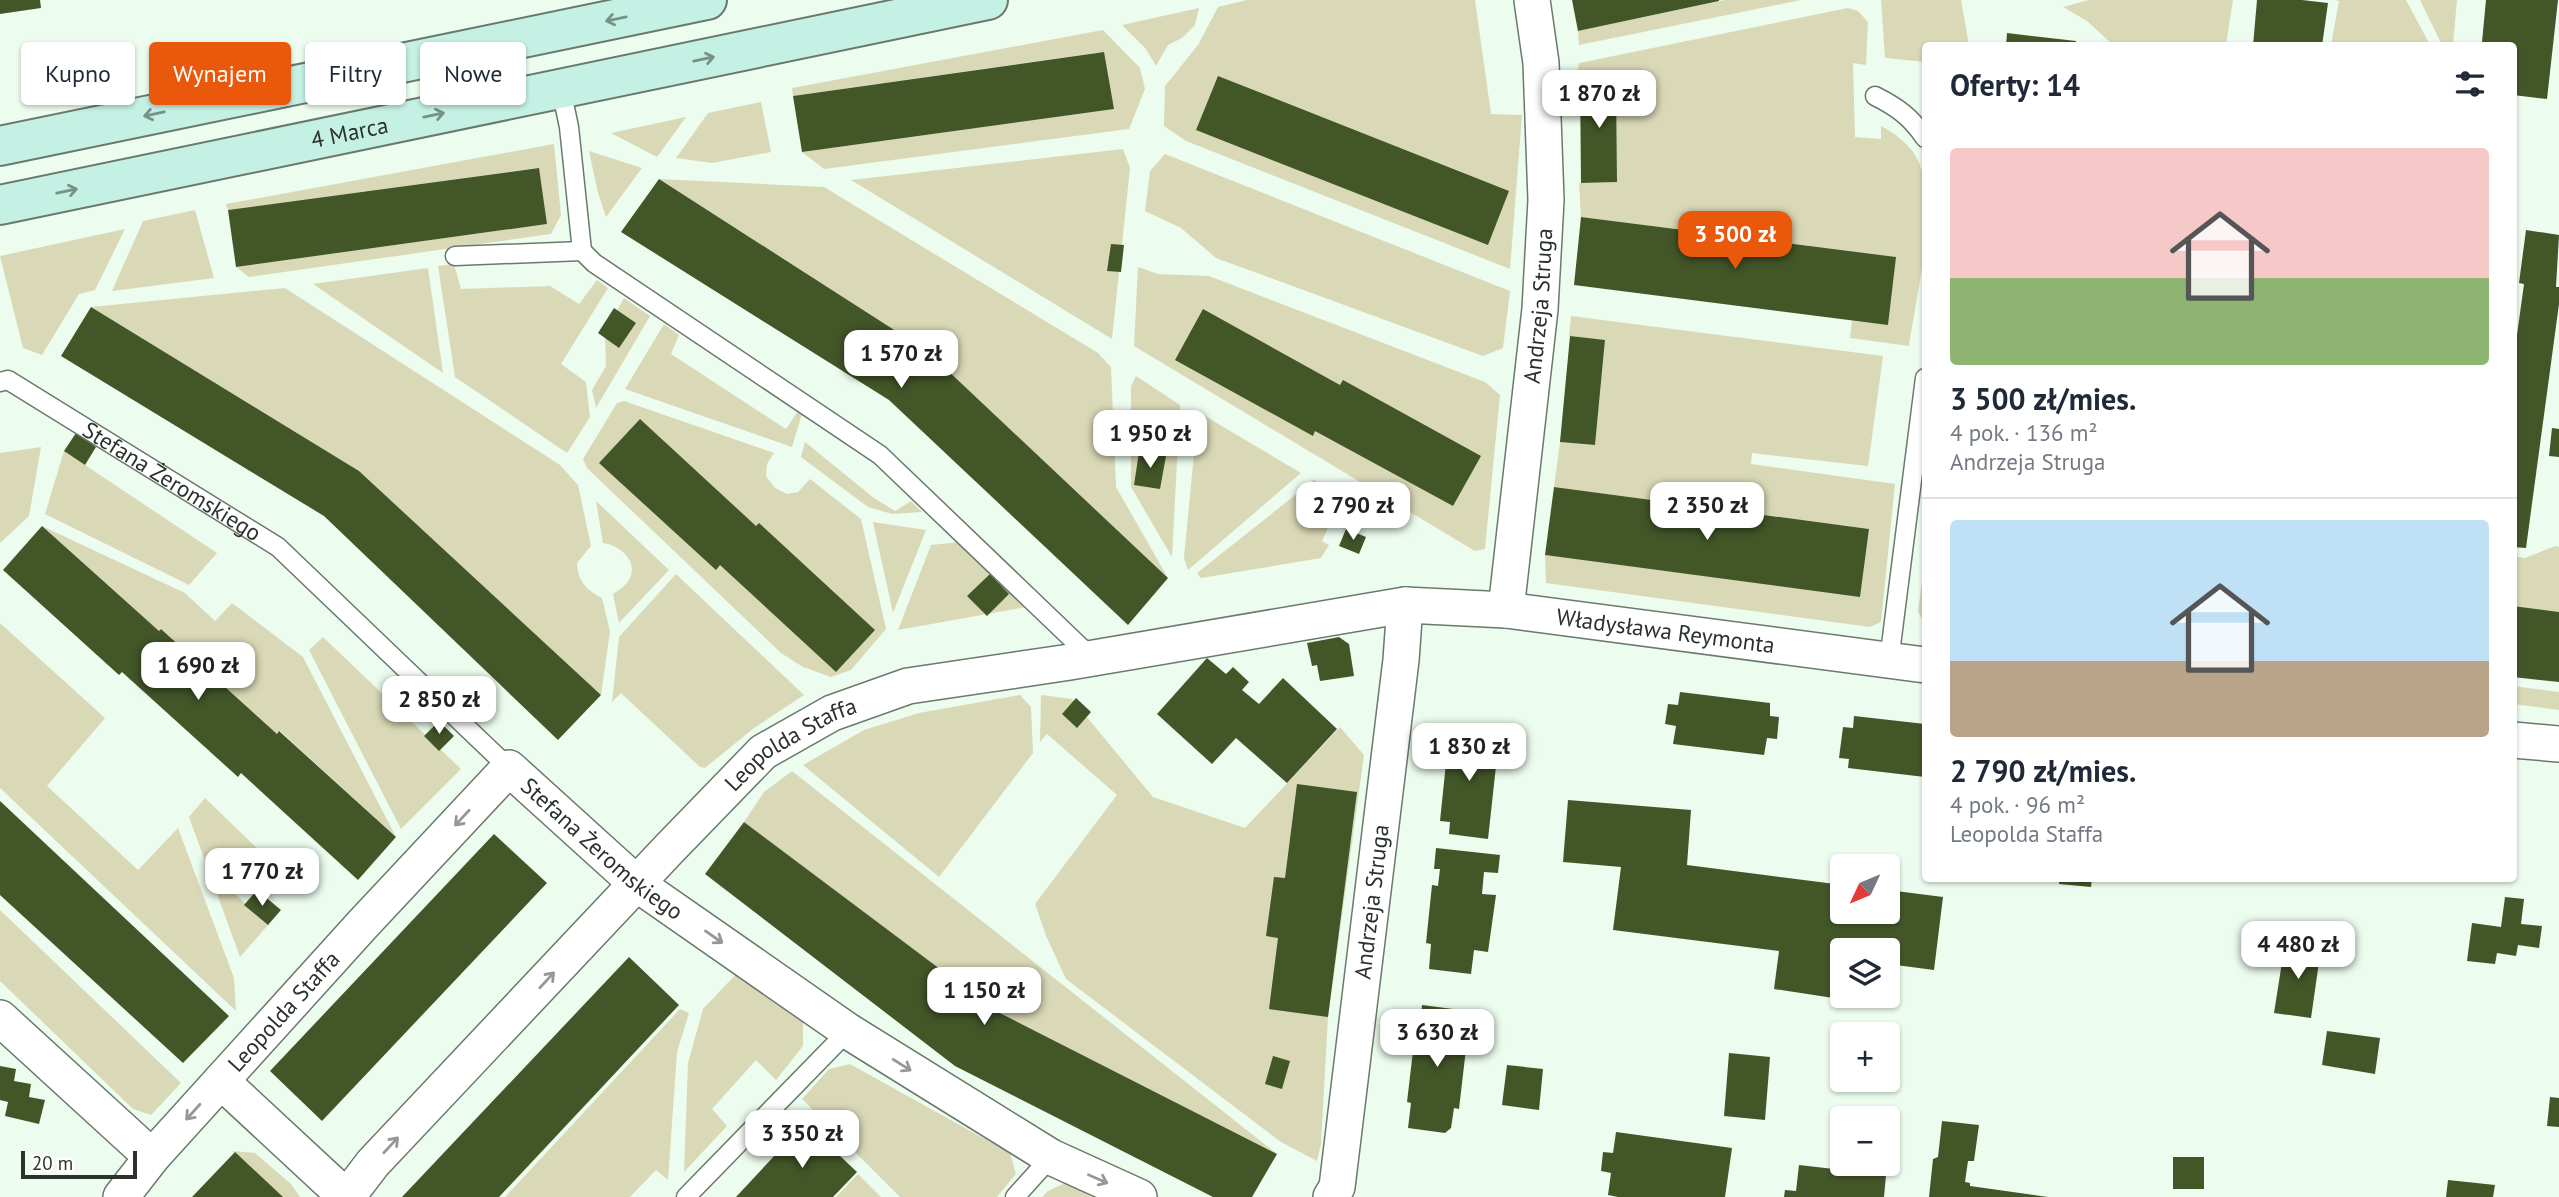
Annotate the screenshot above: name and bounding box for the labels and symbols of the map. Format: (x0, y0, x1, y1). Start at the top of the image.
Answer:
one-way arrow (605, 12, 628, 26)
one-way arrow (692, 52, 715, 66)
pin: 1 870 zł (1527, 71, 1671, 130)
one-way arrow (143, 108, 166, 122)
one-way arrow (422, 108, 445, 122)
street label: 4 Marca (308, 110, 391, 154)
one-way arrow (55, 184, 78, 198)
pin: 3 500 zł (1663, 212, 1807, 271)
street label: Andrzeja Struga (1517, 227, 1558, 385)
pin: 1 570 zł (829, 330, 973, 390)
pin: 1 950 zł (1078, 410, 1222, 470)
street label: Stefana Żeromskiego (77, 415, 267, 547)
pin: 2 790 zł (1281, 482, 1425, 542)
pin: 2 350 zł (1635, 482, 1779, 542)
street label: Władysława Reymonta (1555, 602, 1777, 659)
pin: 1 690 zł (126, 642, 270, 702)
pin: 2 850 zł (367, 676, 511, 736)
street label: Leopolda Staffa (718, 690, 860, 797)
pin: 1 830 zł (1397, 724, 1541, 783)
street label: Stefana Żeromskiego (515, 771, 689, 926)
one-way arrow (454, 809, 471, 826)
street label: Andrzeja Struga (1347, 823, 1395, 981)
pin: 1 770 zł (190, 848, 334, 908)
north arrow (1830, 854, 1900, 924)
pin: 4 480 zł (2226, 922, 2370, 981)
one-way arrow (704, 930, 723, 944)
street label: Leopolda Staffa (221, 945, 346, 1078)
pin: 1 150 zł (912, 968, 1056, 1027)
one-way arrow (538, 972, 555, 989)
pin: 3 630 zł (1365, 1010, 1509, 1069)
one-way arrow (891, 1058, 911, 1072)
one-way arrow (185, 1103, 201, 1121)
pin: 3 350 zł (730, 1110, 874, 1170)
one-way arrow (382, 1137, 399, 1154)
scale bar (21, 1148, 136, 1180)
one-way arrow (1087, 1173, 1109, 1186)

